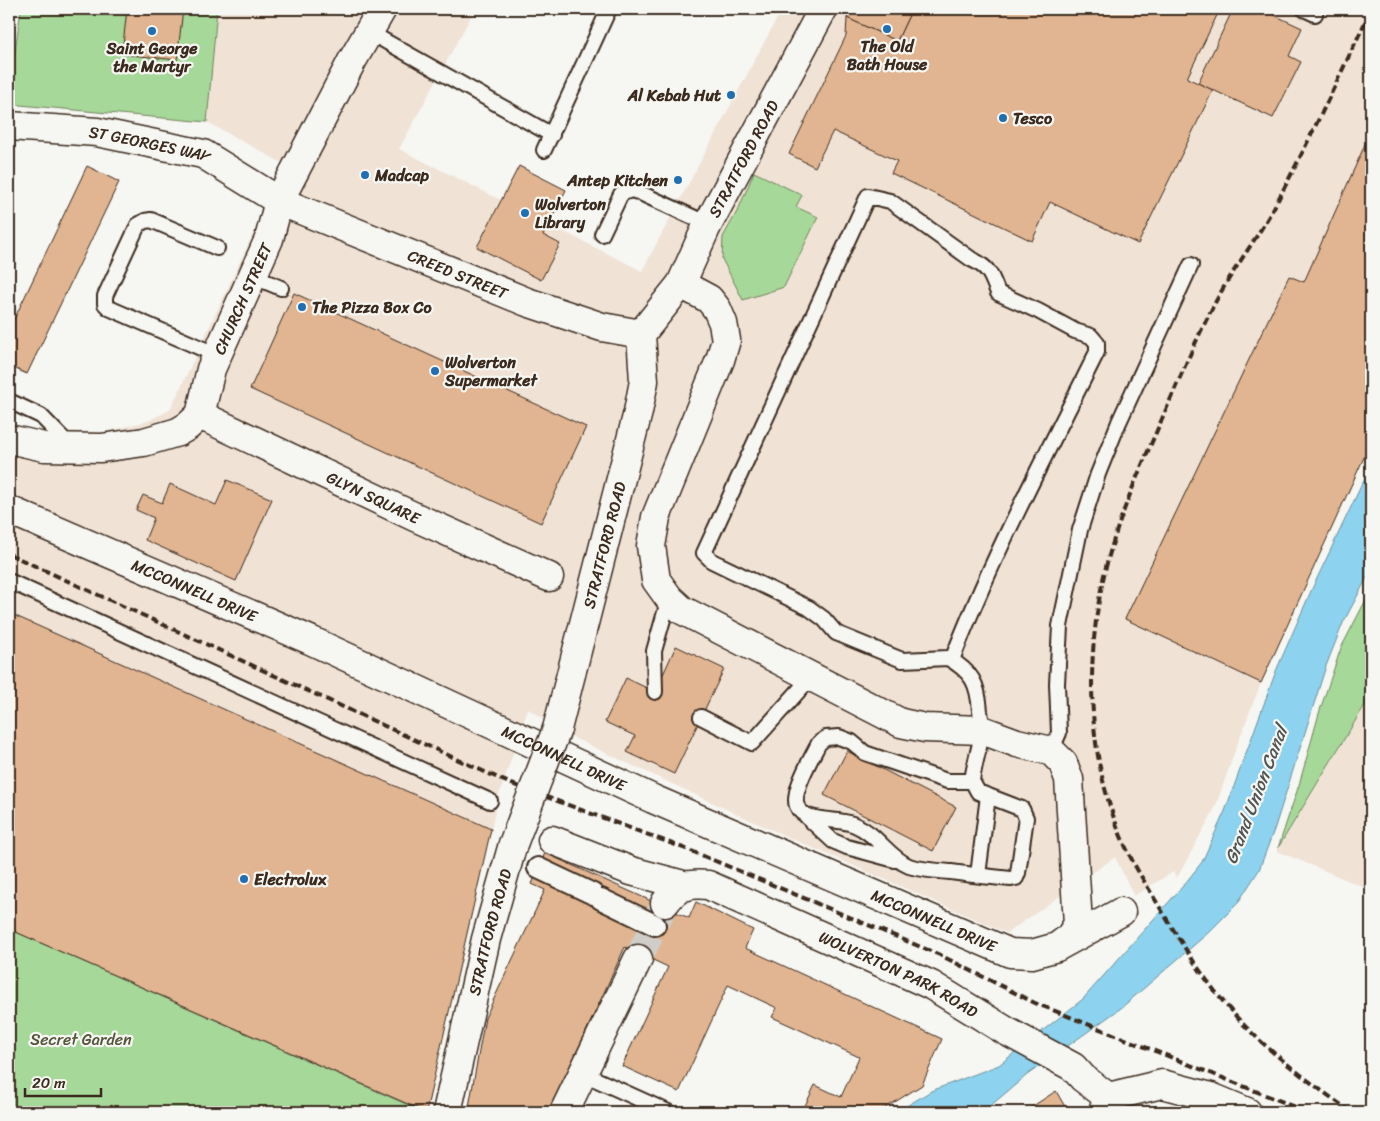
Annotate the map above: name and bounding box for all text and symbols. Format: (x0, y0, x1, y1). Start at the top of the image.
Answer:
marker: The Old Bath House (881, 23, 893, 35)
marker: Saint George the Martyr (146, 25, 158, 37)
place label: The Old Bath House (847, 32, 928, 79)
place label: Saint George the Martyr (106, 34, 198, 81)
place label: Al Kebab Hut (627, 81, 721, 110)
marker: Al Kebab Hut (725, 89, 737, 101)
street label: STRATFORD ROAD (700, 94, 787, 223)
place label: Tesco (1013, 104, 1053, 133)
marker: Tesco (997, 112, 1009, 124)
street label: ST GEORGES WAY (88, 117, 218, 171)
place label: Madcap (374, 161, 430, 190)
place label: Antep Kitchen (566, 166, 668, 195)
marker: Madcap (359, 169, 371, 181)
marker: Antep Kitchen (672, 174, 684, 186)
place label: Wolverton Library (535, 190, 606, 237)
marker: Wolverton Library (519, 207, 531, 219)
street label: CHURCH STREET (205, 237, 280, 359)
street label: CREED STREET (403, 240, 513, 308)
place label: The Pizza Box Co (312, 293, 433, 322)
marker: The Pizza Box Co (296, 301, 308, 313)
place label: Wolverton Supermarket (444, 348, 538, 395)
marker: Wolverton Supermarket (429, 365, 441, 377)
street label: GLYN SQUARE (322, 463, 426, 532)
street label: STRATFORD ROAD (574, 478, 634, 612)
street label: MCCONNELL DRIVE (127, 550, 263, 631)
street label: MCCONNELL DRIVE (497, 716, 632, 800)
water label: Grand Union Canal (1215, 718, 1298, 869)
place label: Electrolux (254, 865, 327, 894)
street label: STRATFORD ROAD (459, 865, 520, 998)
marker: Electrolux (238, 873, 250, 885)
street label: MCCONNELL DRIVE (867, 880, 1003, 961)
street label: WOLVERTON PARK ROAD (814, 922, 984, 1025)
park label: Secret Garden (30, 1025, 132, 1054)
scale bar (25, 1066, 101, 1098)
text: 20 m (32, 1070, 66, 1096)

